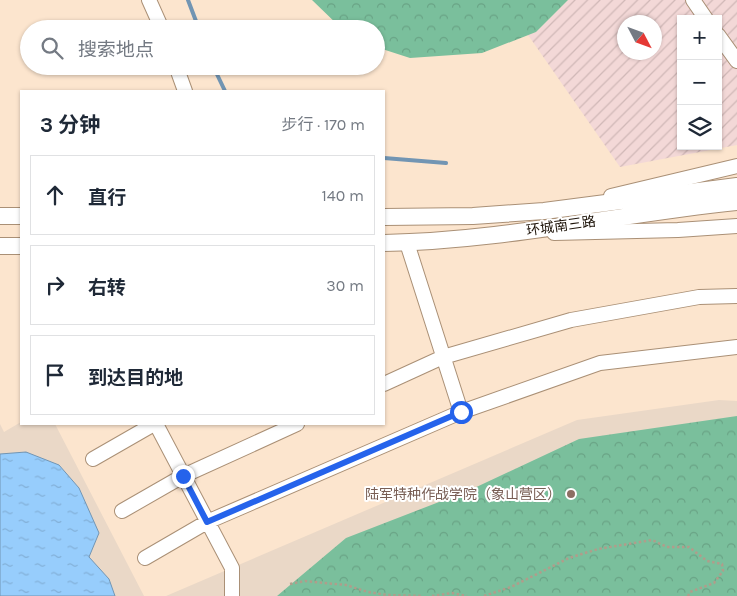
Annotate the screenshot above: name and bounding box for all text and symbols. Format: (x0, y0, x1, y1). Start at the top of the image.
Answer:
north arrow (617, 15, 662, 60)
map controls (677, 15, 722, 150)
button: + (677, 15, 722, 60)
search box (20, 20, 385, 75)
icon: search (38, 34, 66, 62)
text: 搜索地点 (78, 39, 154, 61)
button: − (677, 60, 722, 105)
button: layers (677, 105, 722, 150)
text: 3 分钟 (40, 113, 100, 137)
text: 步行 · 170 m (281, 115, 365, 134)
icon: ahead (41, 181, 69, 209)
text: 140 m (322, 186, 364, 205)
text: 直行 (88, 187, 126, 209)
street label: 环城南三路 (525, 213, 597, 239)
icon: right (41, 271, 69, 299)
text: 30 m (326, 276, 364, 295)
text: 右转 (88, 277, 126, 299)
icon: arrive (41, 361, 69, 389)
text: 到达目的地 (88, 367, 183, 389)
route start (450, 401, 473, 424)
route end (172, 465, 195, 488)
place label: 陆军特种作战学院（象山营区） (365, 486, 561, 503)
marker: 陆军特种作战学院（象山营区） (565, 488, 577, 500)

